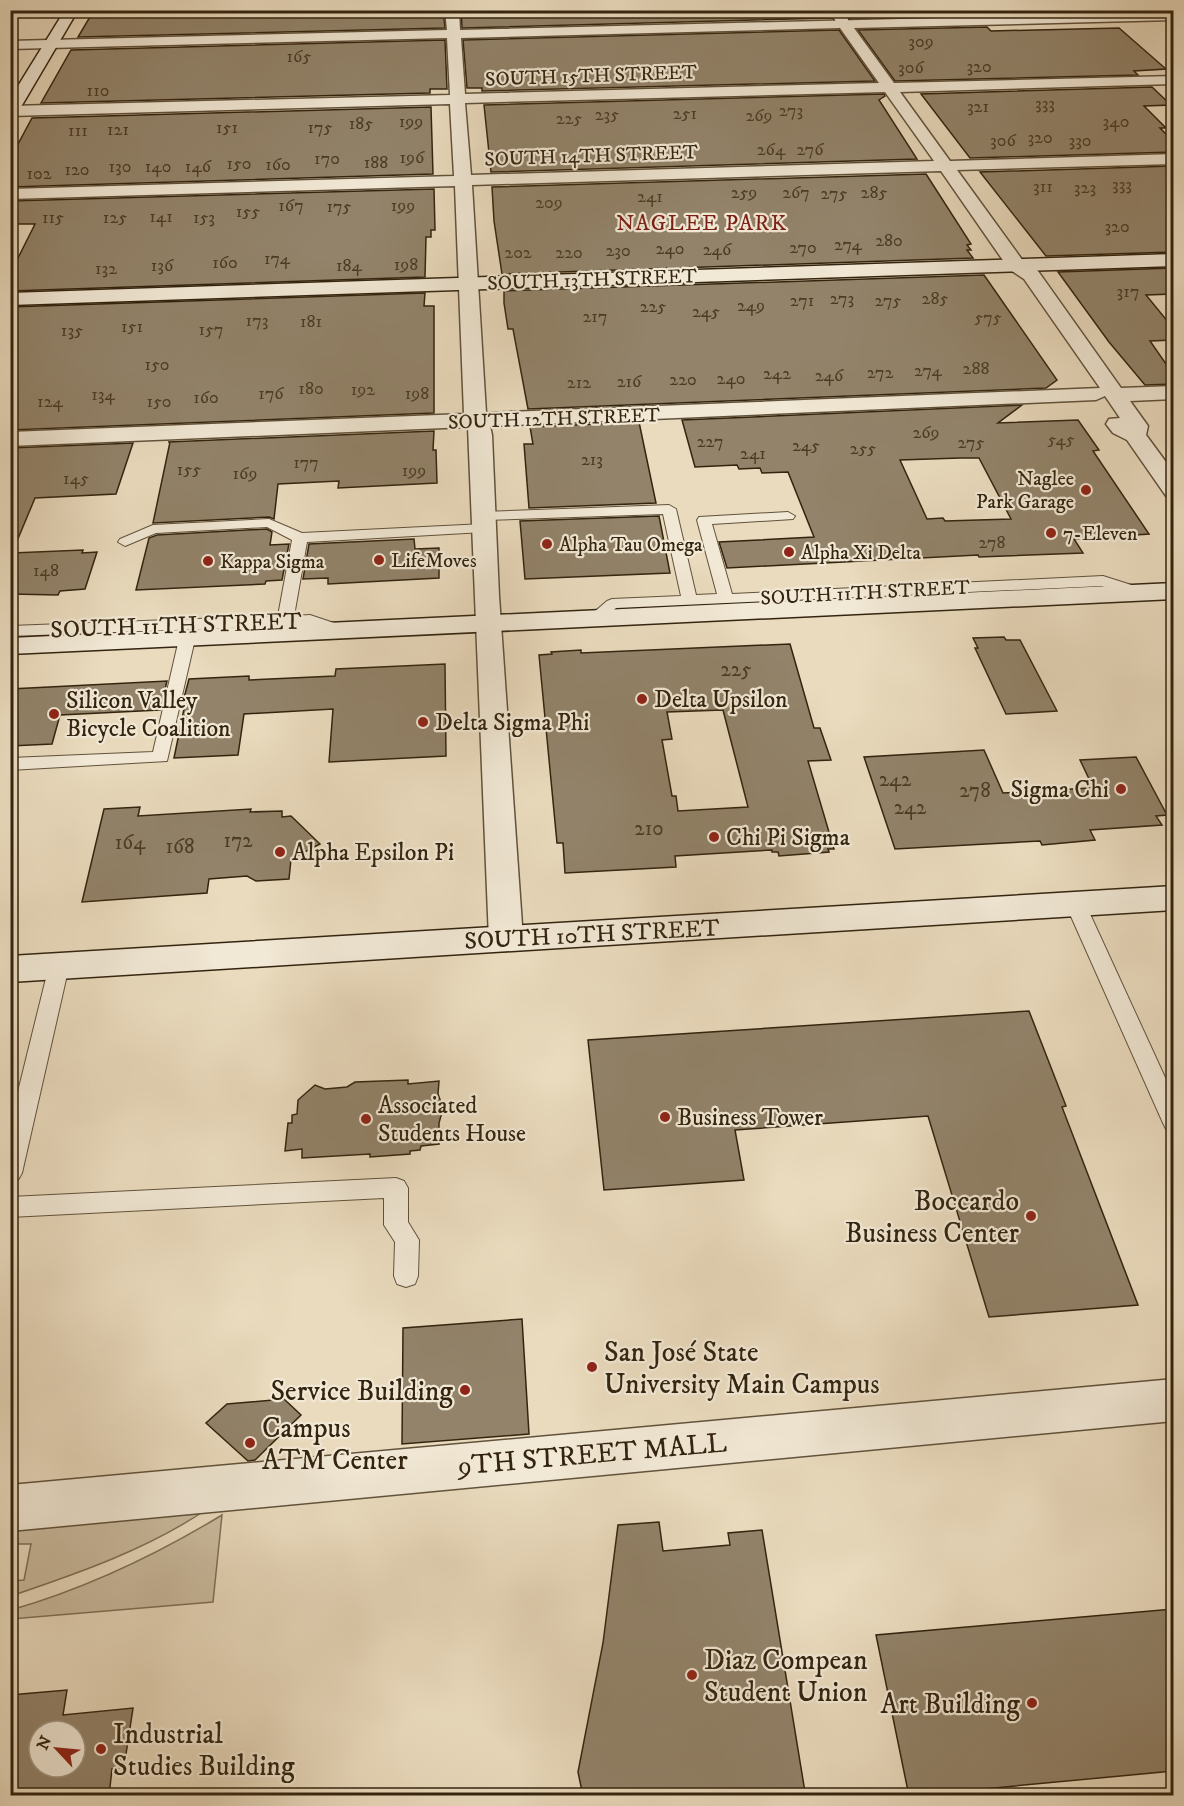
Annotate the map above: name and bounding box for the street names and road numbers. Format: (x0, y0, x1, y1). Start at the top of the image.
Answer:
street label: SOUTH 15TH STREET (485, 60, 697, 93)
street label: SOUTH 14TH STREET (484, 140, 698, 173)
street label: SOUTH 13TH STREET (487, 264, 697, 297)
street label: SOUTH 12TH STREET (448, 403, 660, 436)
street label: SOUTH 11TH STREET (760, 576, 970, 611)
street label: SOUTH 11TH STREET (50, 607, 302, 645)
street label: SOUTH 10TH STREET (464, 913, 720, 957)
street label: 9TH STREET MALL (454, 1425, 728, 1484)

